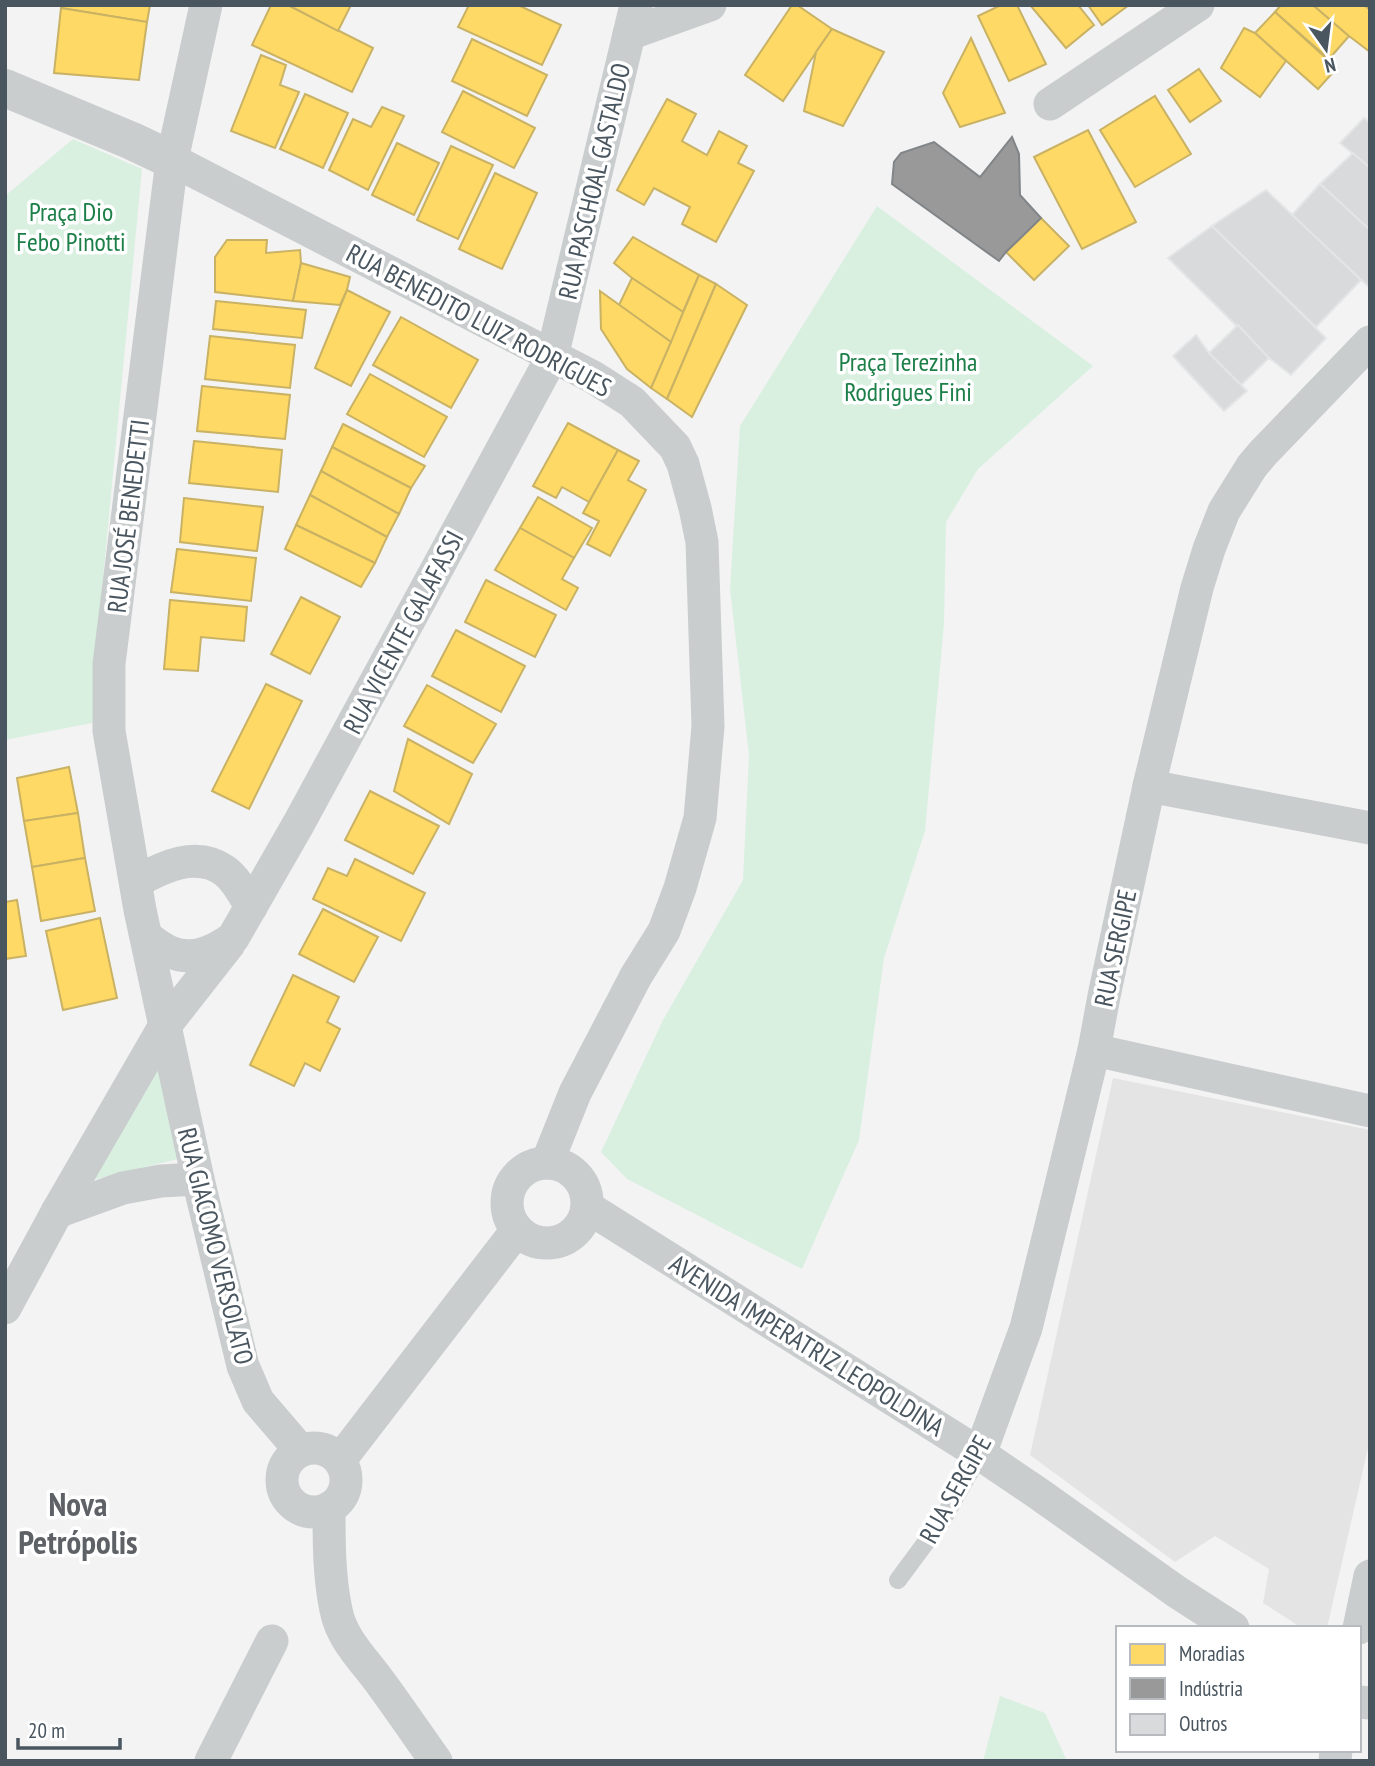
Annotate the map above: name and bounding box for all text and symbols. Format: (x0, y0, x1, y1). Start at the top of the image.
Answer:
north arrow (1291, 14, 1361, 84)
text: N (1322, 53, 1338, 78)
street label: RUA PASCHOAL GASTALDO (551, 60, 637, 302)
park label: Praça Dio Febo Pinotti (16, 195, 126, 258)
street label: RUA BENEDITO LUIZ RODRIGUES (341, 236, 617, 404)
park label: Praça Terezinha Rodrigues Fini (839, 345, 977, 408)
street label: RUA JOSÉ BENEDETTI (100, 417, 156, 615)
street label: RUA VICENTE GALAFASSI (336, 525, 470, 739)
street label: RUA SERGIPE (1087, 886, 1143, 1010)
street label: RUA GIACOMO VERSOLATO (171, 1124, 261, 1368)
street label: AVENIDA IMPERATRIZ LEOPOLDINA (664, 1247, 951, 1444)
street label: RUA SERGIPE (912, 1429, 998, 1549)
district label: Nova Petrópolis (18, 1482, 138, 1563)
legend (1116, 1626, 1361, 1752)
text: Moradias (1179, 1640, 1245, 1667)
text: Indústria (1179, 1675, 1243, 1702)
scale bar (18, 1706, 119, 1750)
text: Outros (1179, 1710, 1227, 1737)
text: 20 m (28, 1717, 65, 1744)

